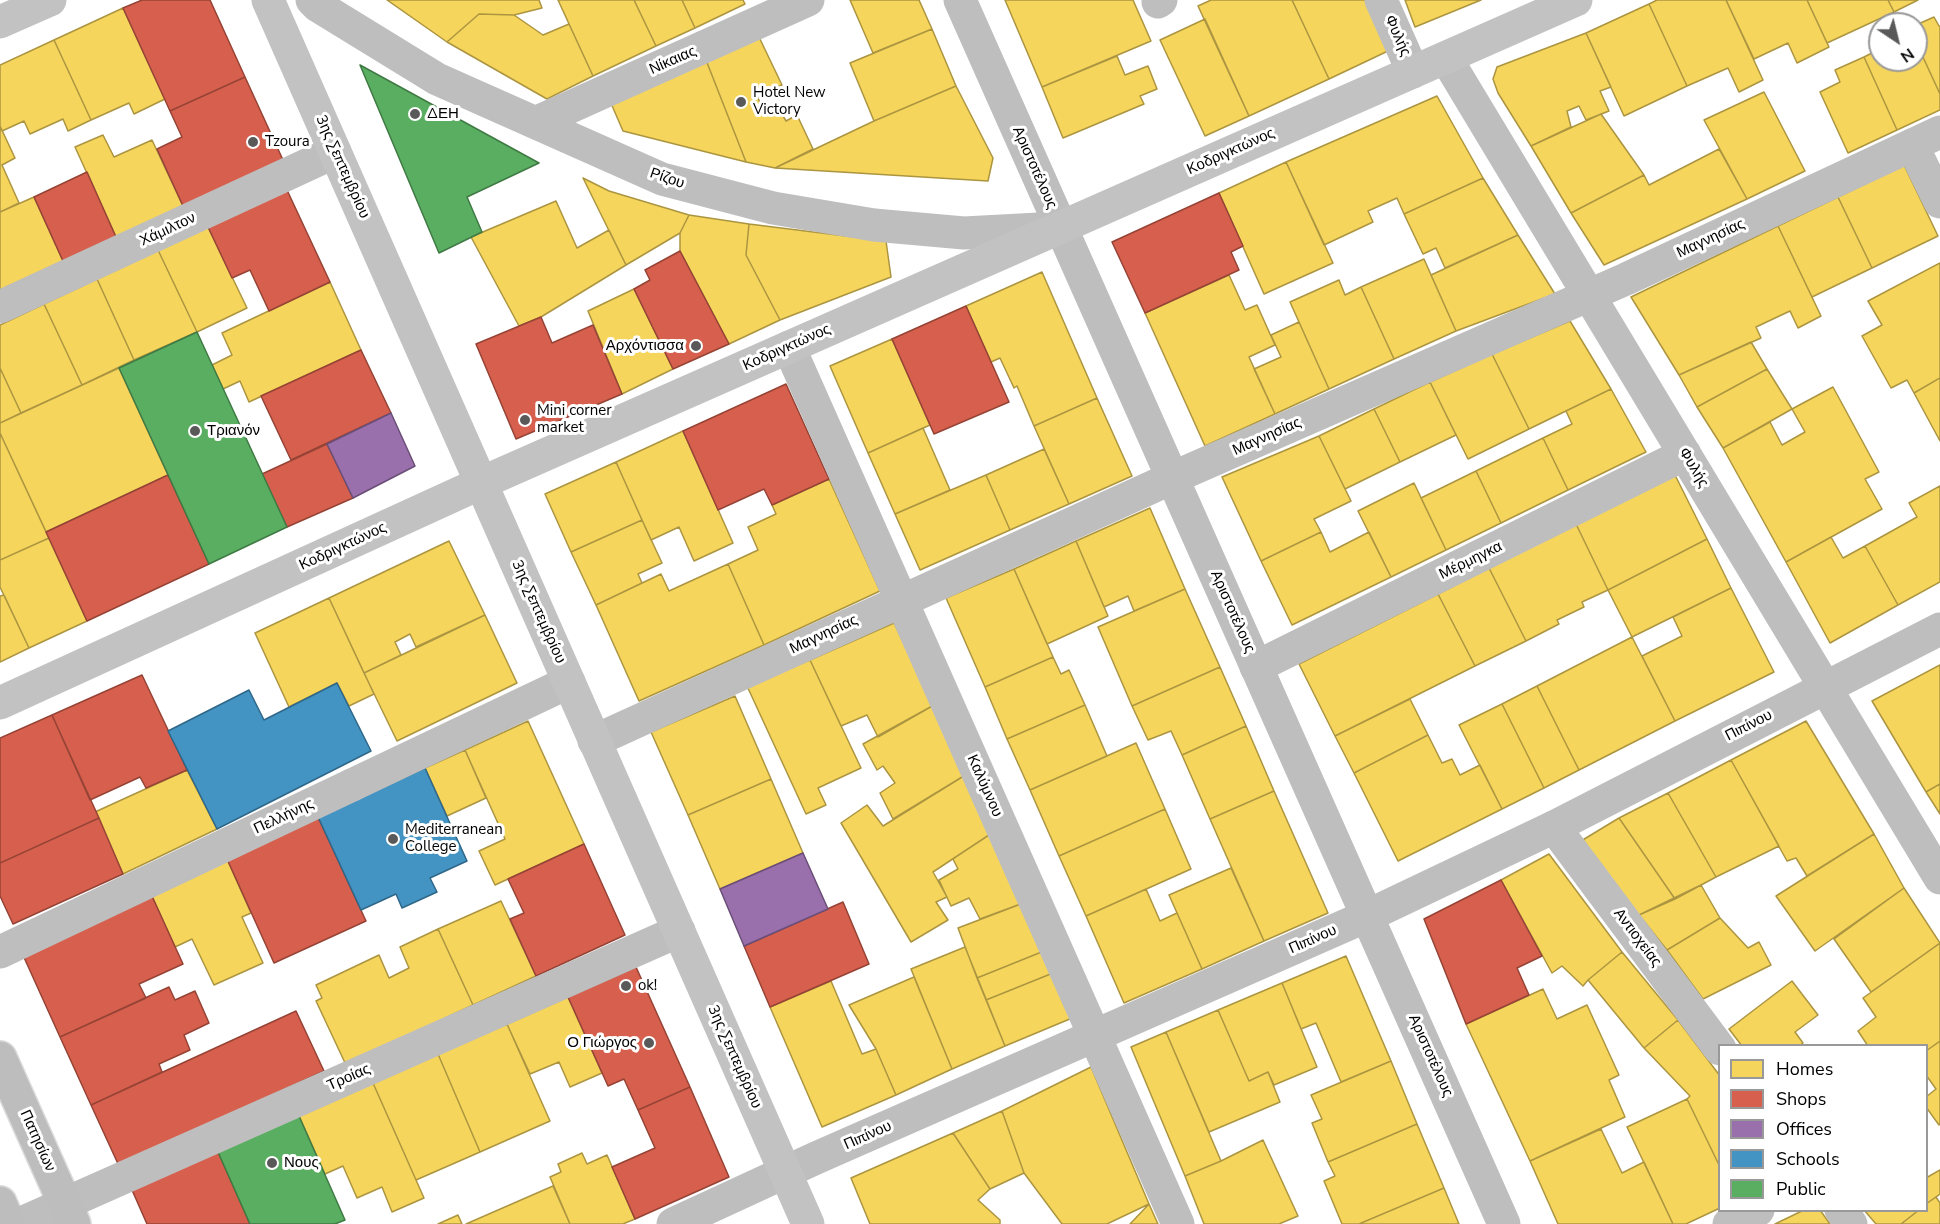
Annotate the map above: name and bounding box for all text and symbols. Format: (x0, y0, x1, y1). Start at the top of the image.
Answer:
north arrow (1868, 12, 1928, 72)
street label: Φυλής (1380, 13, 1414, 59)
street label: Νίκαιας (647, 43, 699, 79)
text: N (1896, 43, 1918, 68)
place label: Hotel New Victory (753, 84, 826, 119)
marker: Hotel New Victory (734, 95, 748, 109)
place label: ΔΕΗ (427, 105, 459, 123)
marker: ΔΕΗ (408, 107, 422, 121)
street label: 3ης Σεπτεμβρίου (311, 113, 373, 221)
street label: Αριστοτέλους (1008, 124, 1060, 212)
street label: Κοδριγκτώνος (1184, 125, 1278, 179)
place label: Tzoura (265, 133, 310, 151)
marker: Tzoura (246, 135, 260, 149)
street label: Ρίζου (647, 165, 687, 193)
street label: Χάμιλτον (137, 209, 199, 251)
street label: Μαγνησίας (1674, 215, 1748, 263)
street label: Κοδριγκτώνος (740, 321, 834, 375)
place label: Αρχόντισσα (606, 337, 684, 355)
marker: Αρχόντισσα (689, 339, 703, 353)
place label: Mini corner market (537, 402, 612, 437)
marker: Mini corner market (518, 413, 532, 427)
street label: Μαγνησίας (1230, 414, 1304, 460)
place label: Τριανόν (207, 422, 260, 440)
marker: Τριανόν (188, 424, 202, 438)
street label: Φυλής (1674, 445, 1712, 491)
street label: Κοδριγκτώνος (297, 519, 389, 575)
street label: Μέρμηγκα (1437, 538, 1505, 584)
street label: 3ης Σεπτεμβρίου (507, 558, 569, 666)
street label: Αριστοτέλους (1206, 568, 1258, 656)
street label: Μαγνησίας (787, 611, 861, 659)
street label: Πιπίνου (1722, 707, 1776, 745)
street label: Καλύμνου (962, 752, 1006, 820)
street label: Πελλήνης (251, 795, 317, 839)
place label: Mediterranean College (405, 821, 503, 856)
marker: Mediterranean College (386, 832, 400, 846)
street label: Αντιοχείας (1609, 905, 1665, 971)
street label: Πιπίνου (1286, 922, 1340, 958)
place label: ok! (638, 977, 657, 995)
marker: ok! (619, 979, 633, 993)
street label: 3ης Σεπτεμβρίου (703, 1003, 765, 1111)
street label: Αριστοτέλους (1404, 1012, 1456, 1100)
place label: Ο Γιώργος (567, 1034, 637, 1052)
marker: Ο Γιώργος (642, 1036, 656, 1050)
legend (1718, 1044, 1928, 1212)
text: Homes (1776, 1057, 1833, 1081)
street label: Τροίας (325, 1061, 373, 1095)
text: Shops (1776, 1087, 1826, 1111)
street label: Πατησίων (15, 1107, 59, 1175)
text: Offices (1776, 1117, 1832, 1141)
street label: Πιπίνου (841, 1118, 895, 1154)
text: Schools (1776, 1147, 1840, 1171)
place label: Νους (284, 1154, 319, 1172)
marker: Νους (265, 1156, 279, 1170)
text: Public (1776, 1177, 1826, 1201)

